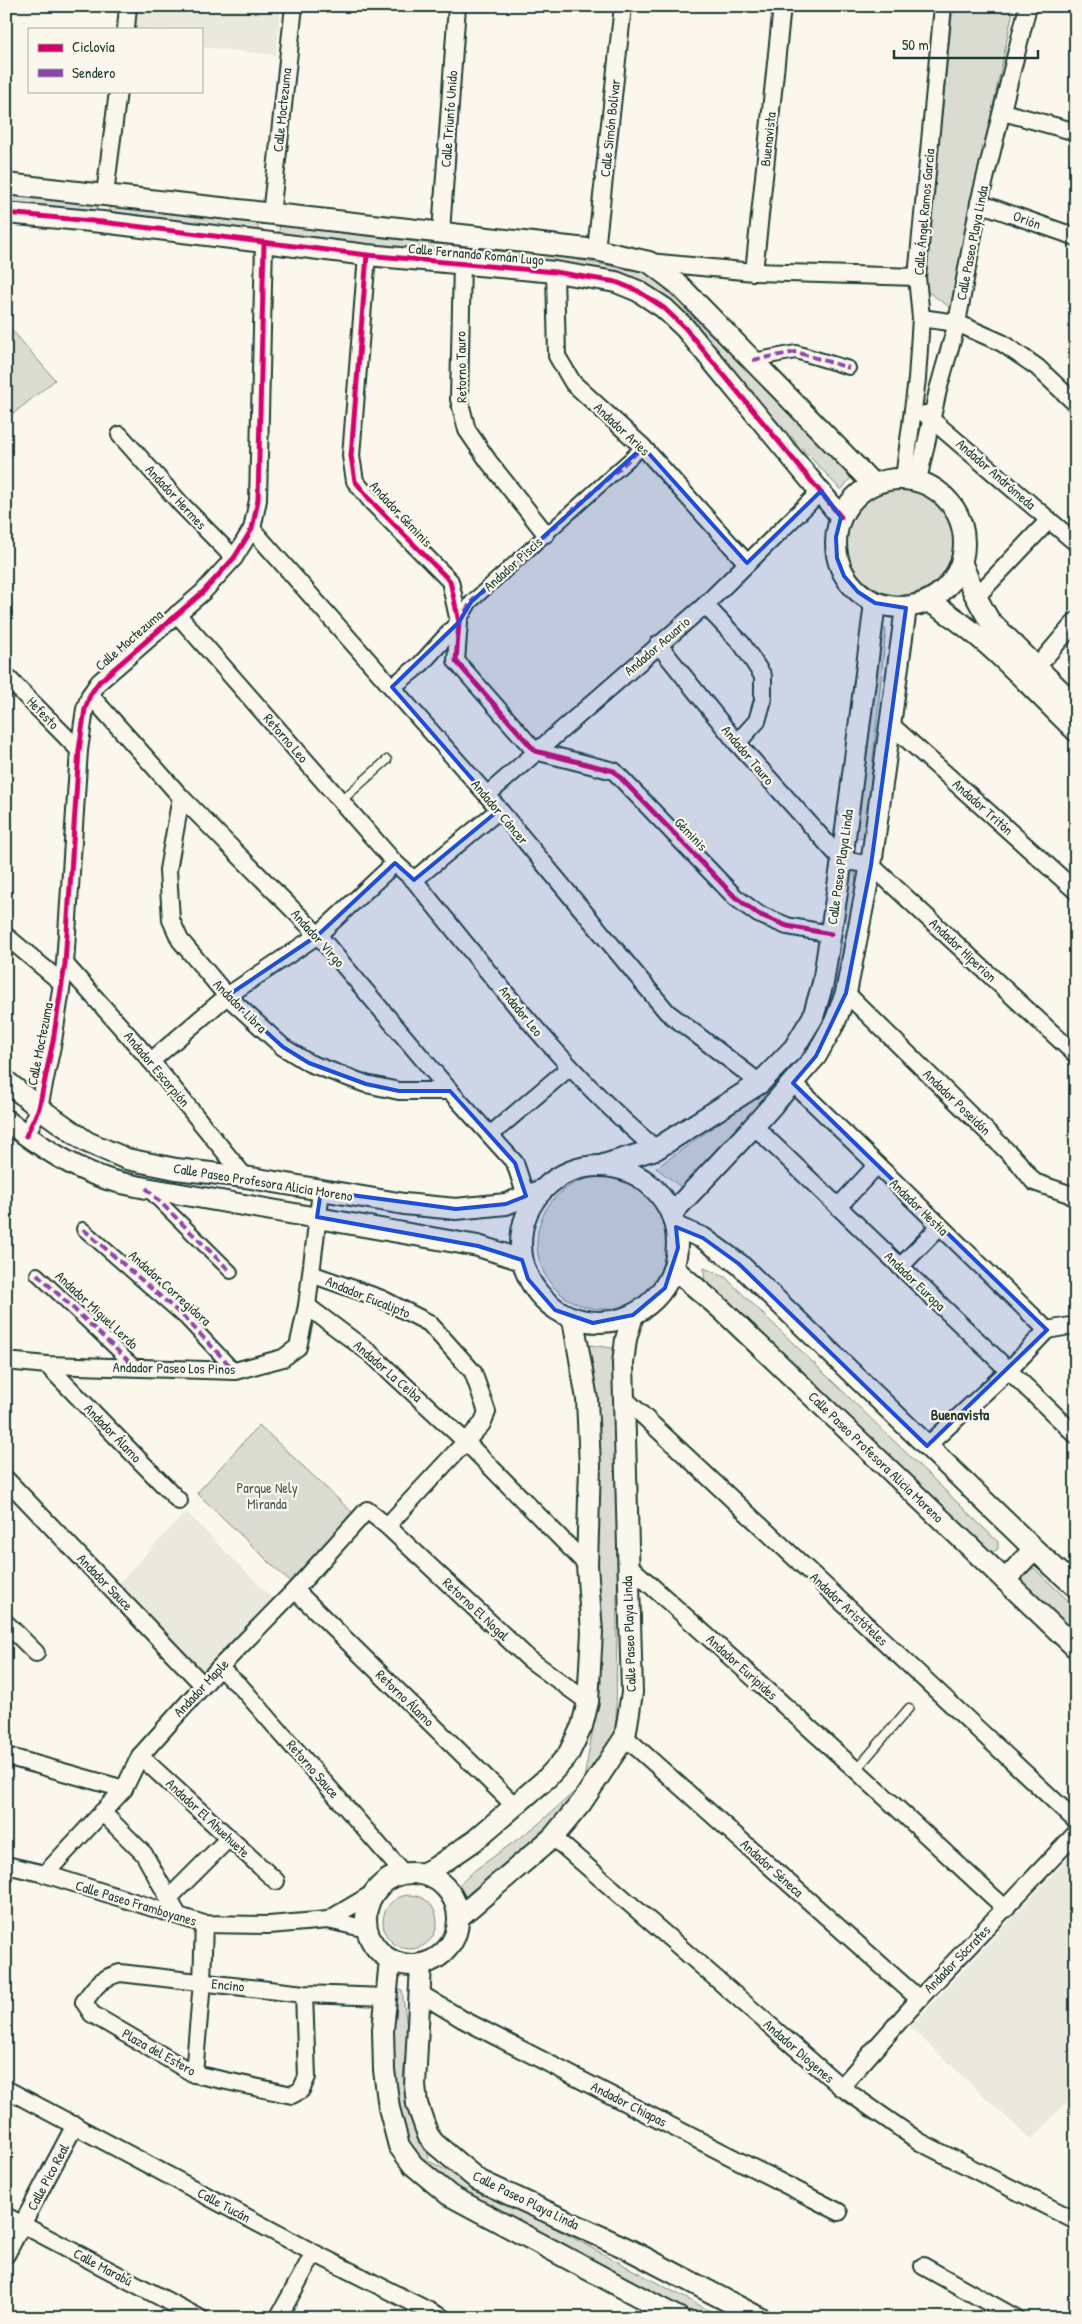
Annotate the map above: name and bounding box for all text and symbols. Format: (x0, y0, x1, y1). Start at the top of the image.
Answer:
legend (28, 28, 202, 92)
scale bar (894, 28, 1038, 60)
text: 50 m (902, 34, 929, 55)
text: Ciclovía (72, 36, 115, 57)
text: Sendero (72, 62, 115, 83)
street label: Calle Moctezuma (268, 66, 295, 153)
street label: Calle Triunfo Unido (436, 69, 461, 168)
street label: Calle Simón Bolívar (595, 77, 624, 178)
street label: Buenavista (755, 110, 780, 167)
street label: Calle Ángel Ramos García (908, 147, 940, 276)
street label: Calle Paseo Playa Linda (951, 184, 993, 302)
street label: Orión (1011, 206, 1044, 233)
street label: Calle Fernando Román Lugo (407, 238, 545, 270)
street label: Retorno Tauro (450, 331, 471, 403)
street label: Andador Aries (590, 398, 654, 460)
street label: Andador Andrómeda (953, 434, 1040, 514)
street label: Andador Hermes (142, 460, 211, 533)
street label: Andador Géminis (366, 477, 437, 551)
street label: Andador Piscis (479, 532, 546, 595)
street label: Calle Moctezuma (91, 604, 167, 674)
street label: Andador Acuario (620, 612, 694, 679)
street label: Hefesto (23, 692, 64, 733)
street label: Retorno Leo (260, 709, 313, 767)
street label: Andador Tauro (718, 721, 779, 789)
street label: Andador Tritón (949, 774, 1018, 839)
street label: Andador Cáncer (467, 775, 534, 849)
street label: Calle Paseo Playa Linda (822, 808, 858, 926)
street label: Géminis (671, 813, 712, 855)
street label: Andador Virgo (286, 905, 350, 972)
street label: Andador Hiperion (925, 914, 1001, 986)
street label: Andador Libra (209, 975, 272, 1037)
street label: Andador Leo (495, 981, 548, 1040)
street label: Calle Moctezuma (22, 1000, 57, 1087)
street label: Andador Escorpión (119, 1027, 195, 1111)
street label: Andador Poseidón (919, 1064, 996, 1139)
street label: Calle Paseo Profesora Alicia Moreno (172, 1158, 354, 1205)
street label: Andador Hestia (886, 1174, 953, 1240)
street label: Andador Corregidora (124, 1245, 216, 1331)
street label: Andador Europa (880, 1247, 950, 1316)
street label: Andador Miguel Lerdo (51, 1266, 143, 1354)
street label: Andador Eucalipto (323, 1271, 414, 1323)
street label: Andador La Ceiba (350, 1335, 427, 1406)
street label: Andador Paseo Los Pinos (113, 1357, 235, 1378)
street label: Calle Paseo Profesora Alicia Moreno (805, 1387, 948, 1527)
street label: Andador Álamo (80, 1399, 146, 1466)
district label: Buenavista (931, 1404, 989, 1425)
park label: Parque Nely Miranda (236, 1478, 298, 1513)
street label: Andador Sauce (73, 1549, 138, 1615)
street label: Andador Aristóteles (806, 1568, 892, 1650)
street label: Retorno El Nogal (438, 1573, 514, 1645)
street label: Calle Paseo Playa Linda (617, 1575, 641, 1692)
street label: Andador Euripides (702, 1630, 782, 1704)
street label: Andador Maple (169, 1654, 233, 1721)
street label: Retorno Álamo (372, 1665, 439, 1730)
street label: Retorno Sauce (283, 1735, 344, 1802)
street label: Andador El Ahuehuete (162, 1774, 255, 1862)
street label: Andador Séneca (737, 1834, 808, 1901)
street label: Calle Paseo Framboyanes (73, 1875, 199, 1931)
street label: Andador Sócrates (919, 1920, 994, 1997)
street label: Encino (211, 1973, 246, 1996)
street label: Andador Diogenes (759, 2014, 839, 2088)
street label: Plaza del Estero (119, 2023, 200, 2080)
street label: Andador Chiapas (588, 2076, 670, 2132)
street label: Calle Pico Real (22, 2140, 73, 2214)
street label: Calle Paseo Playa Linda (469, 2166, 583, 2235)
street label: Calle Tucán (194, 2183, 254, 2226)
street label: Calle Marabú (70, 2243, 136, 2290)

